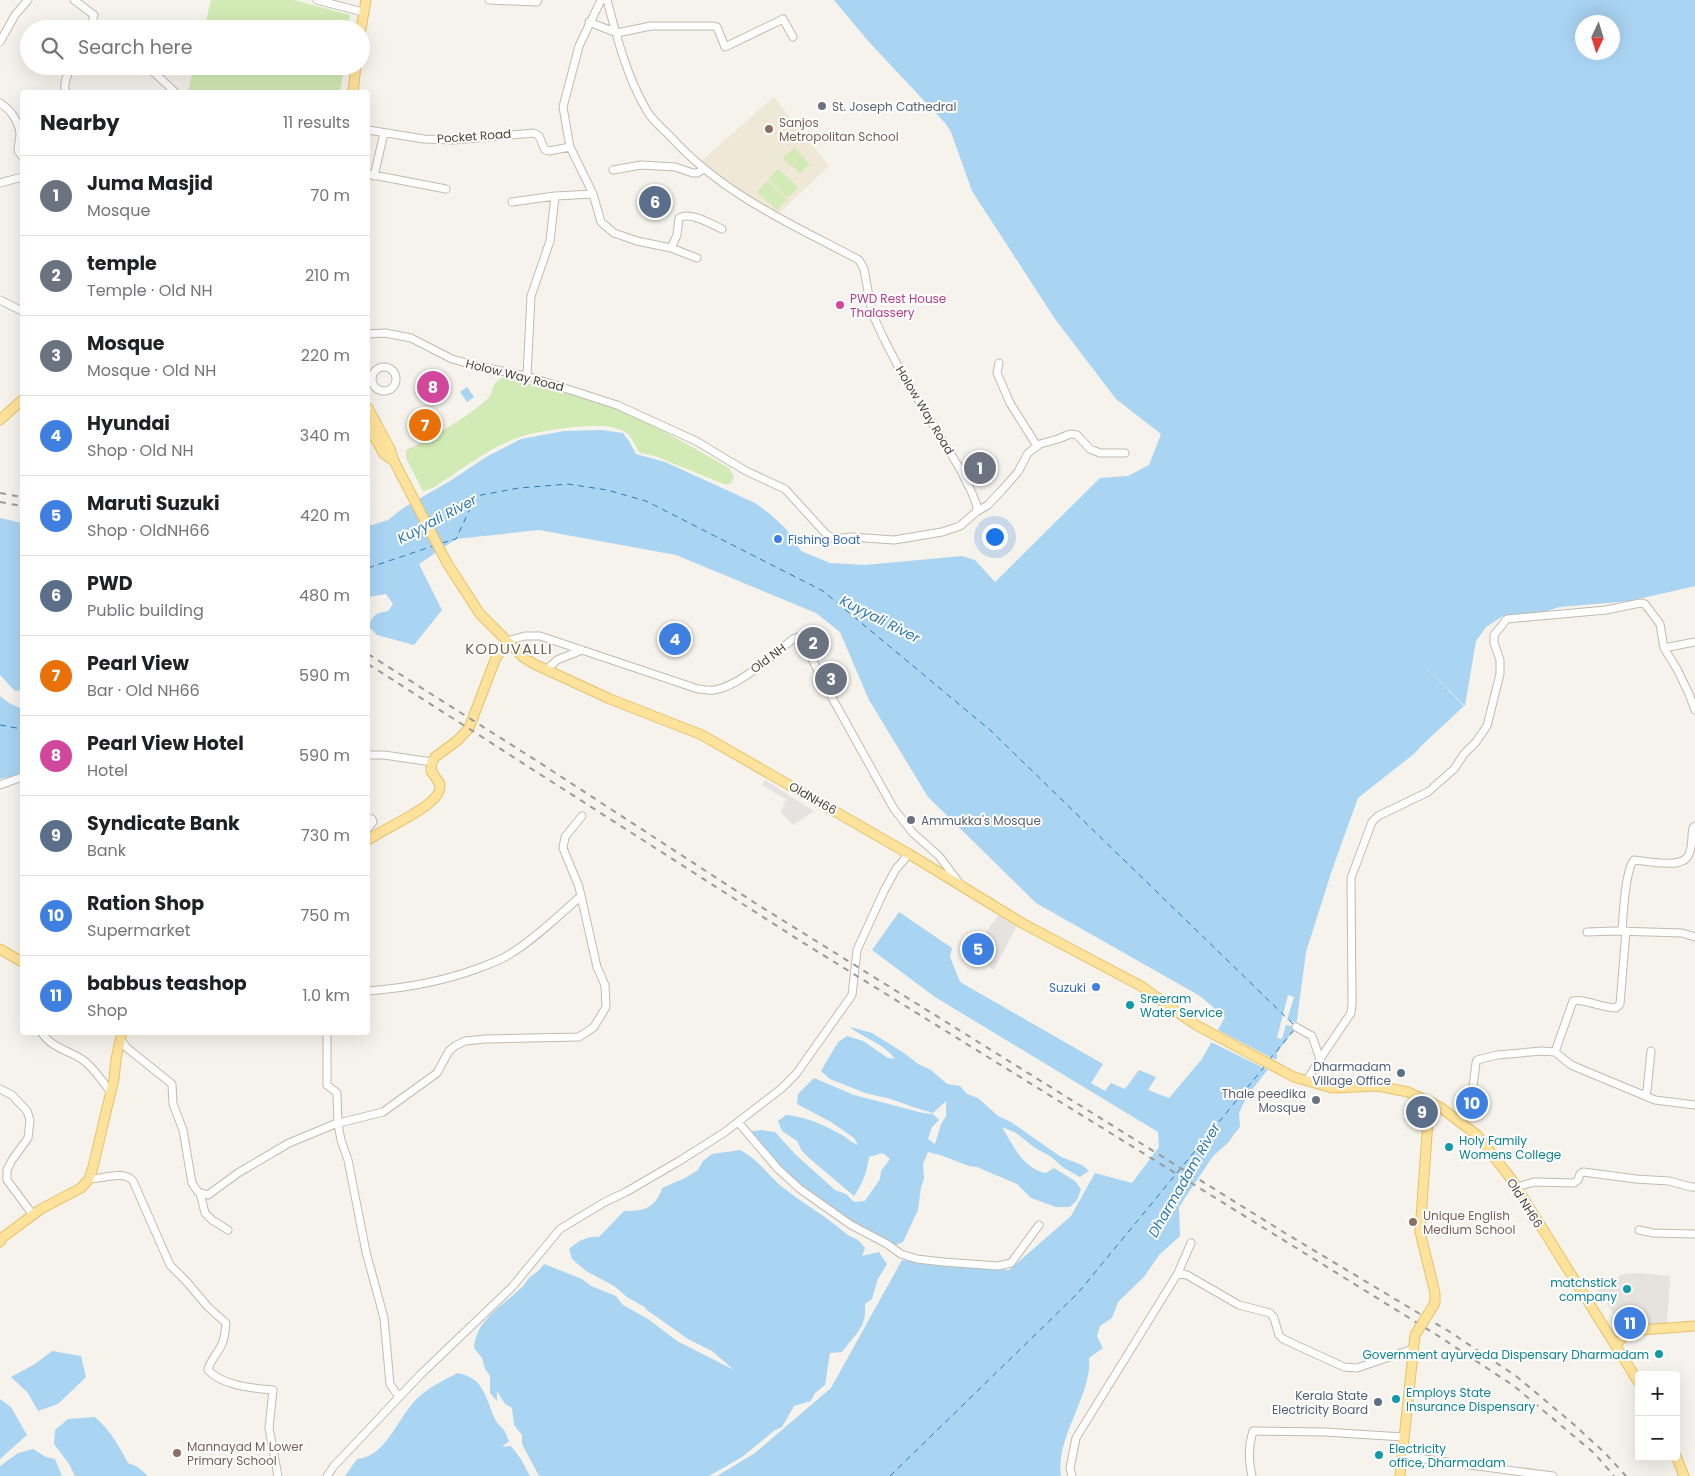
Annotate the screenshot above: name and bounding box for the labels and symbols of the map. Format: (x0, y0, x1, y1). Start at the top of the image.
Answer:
north arrow (1575, 15, 1620, 60)
place label: St. Joseph Cathedral (832, 98, 956, 115)
marker: St. Joseph Cathedral (816, 100, 828, 112)
place label: Sanjos Metropolitan School (779, 114, 899, 145)
marker: Sanjos Metropolitan School (763, 123, 775, 135)
street label: Pocket Road (436, 125, 512, 147)
pin: 6 (639, 183, 671, 221)
place label: PWD Rest House Thalassery (850, 290, 946, 321)
marker: PWD Rest House Thalassery (834, 299, 846, 311)
street label: Holow Way Road (464, 355, 566, 395)
street label: Holow Way Road (892, 362, 958, 458)
pin: 8 (417, 368, 449, 406)
pin: 7 (409, 406, 441, 444)
pin: 1 (964, 449, 996, 487)
water label: Kuyyali River (394, 489, 481, 548)
your location (982, 524, 1008, 550)
place label: Fishing Boat (788, 531, 860, 548)
marker: Fishing Boat (772, 533, 784, 545)
water label: Kuyyali River (837, 590, 924, 648)
pin: 4 (659, 620, 691, 658)
pin: 2 (797, 624, 829, 662)
district label: KODUVALLI (465, 638, 553, 659)
street label: Old NH (747, 639, 789, 677)
pin: 3 (815, 660, 847, 698)
street label: OldNH66 (786, 778, 840, 818)
place label: Ammukka's Mosque (921, 812, 1041, 829)
marker: Ammukka's Mosque (905, 814, 917, 826)
pin: 5 (962, 930, 994, 968)
place label: Suzuki (1049, 979, 1086, 996)
marker: Suzuki (1090, 981, 1102, 993)
place label: Sreeram Water Service (1140, 990, 1223, 1021)
marker: Sreeram Water Service (1124, 999, 1136, 1011)
place label: Dharmadam Village Office (1312, 1058, 1391, 1089)
marker: Dharmadam Village Office (1395, 1067, 1407, 1079)
pin: 10 (1456, 1084, 1488, 1122)
place label: Thale peedika Mosque (1222, 1085, 1306, 1116)
pin: 9 (1406, 1093, 1438, 1131)
marker: Thale peedika Mosque (1310, 1094, 1322, 1106)
water label: Dharmadam River (1143, 1119, 1225, 1241)
place label: Holy Family Womens College (1459, 1132, 1561, 1163)
marker: Holy Family Womens College (1443, 1141, 1455, 1153)
street label: Old NH66 (1503, 1175, 1547, 1231)
place label: Unique English Medium School (1423, 1207, 1515, 1238)
marker: Unique English Medium School (1407, 1216, 1419, 1228)
place label: matchstick company (1550, 1274, 1618, 1305)
marker: matchstick company (1621, 1283, 1633, 1295)
pin: 11 (1614, 1304, 1646, 1342)
place label: Government ayurveda Dispensary Dharmadam (1362, 1346, 1649, 1363)
marker: Government ayurveda Dispensary Dharmadam (1653, 1348, 1665, 1360)
place label: Employs State Insurance Dispensary (1406, 1384, 1536, 1415)
place label: Kerala State Electricity Board (1272, 1387, 1368, 1418)
marker: Employs State Insurance Dispensary (1390, 1393, 1402, 1405)
marker: Kerala State Electricity Board (1372, 1396, 1384, 1408)
place label: Mannayad M Lower Primary School (187, 1438, 304, 1469)
place label: Electricity office, Dharmadam (1389, 1440, 1506, 1471)
marker: Mannayad M Lower Primary School (171, 1447, 183, 1459)
marker: Electricity office, Dharmadam (1373, 1449, 1385, 1461)

